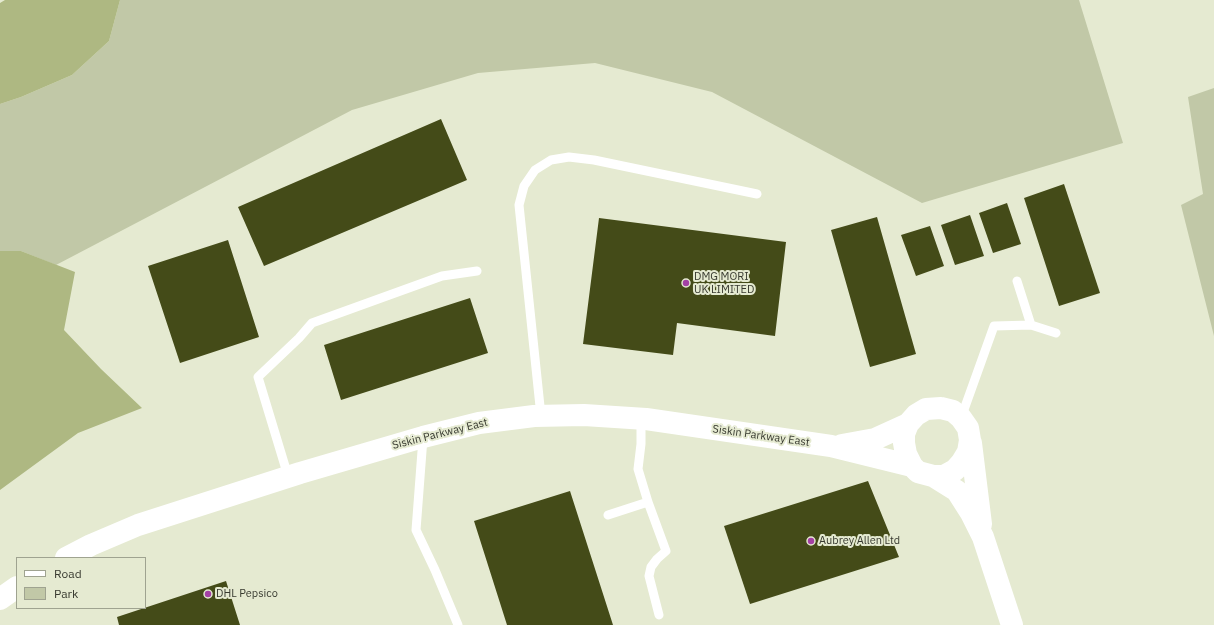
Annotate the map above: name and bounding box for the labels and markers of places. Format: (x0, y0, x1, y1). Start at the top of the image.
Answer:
place label: DMG MORI UK LIMITED (694, 270, 754, 296)
marker: DMG MORI UK LIMITED (681, 278, 691, 288)
place label: Aubrey Allen Ltd (819, 534, 900, 548)
marker: Aubrey Allen Ltd (806, 536, 816, 546)
place label: DHL Pepsico (216, 587, 278, 601)
marker: DHL Pepsico (203, 589, 213, 599)

